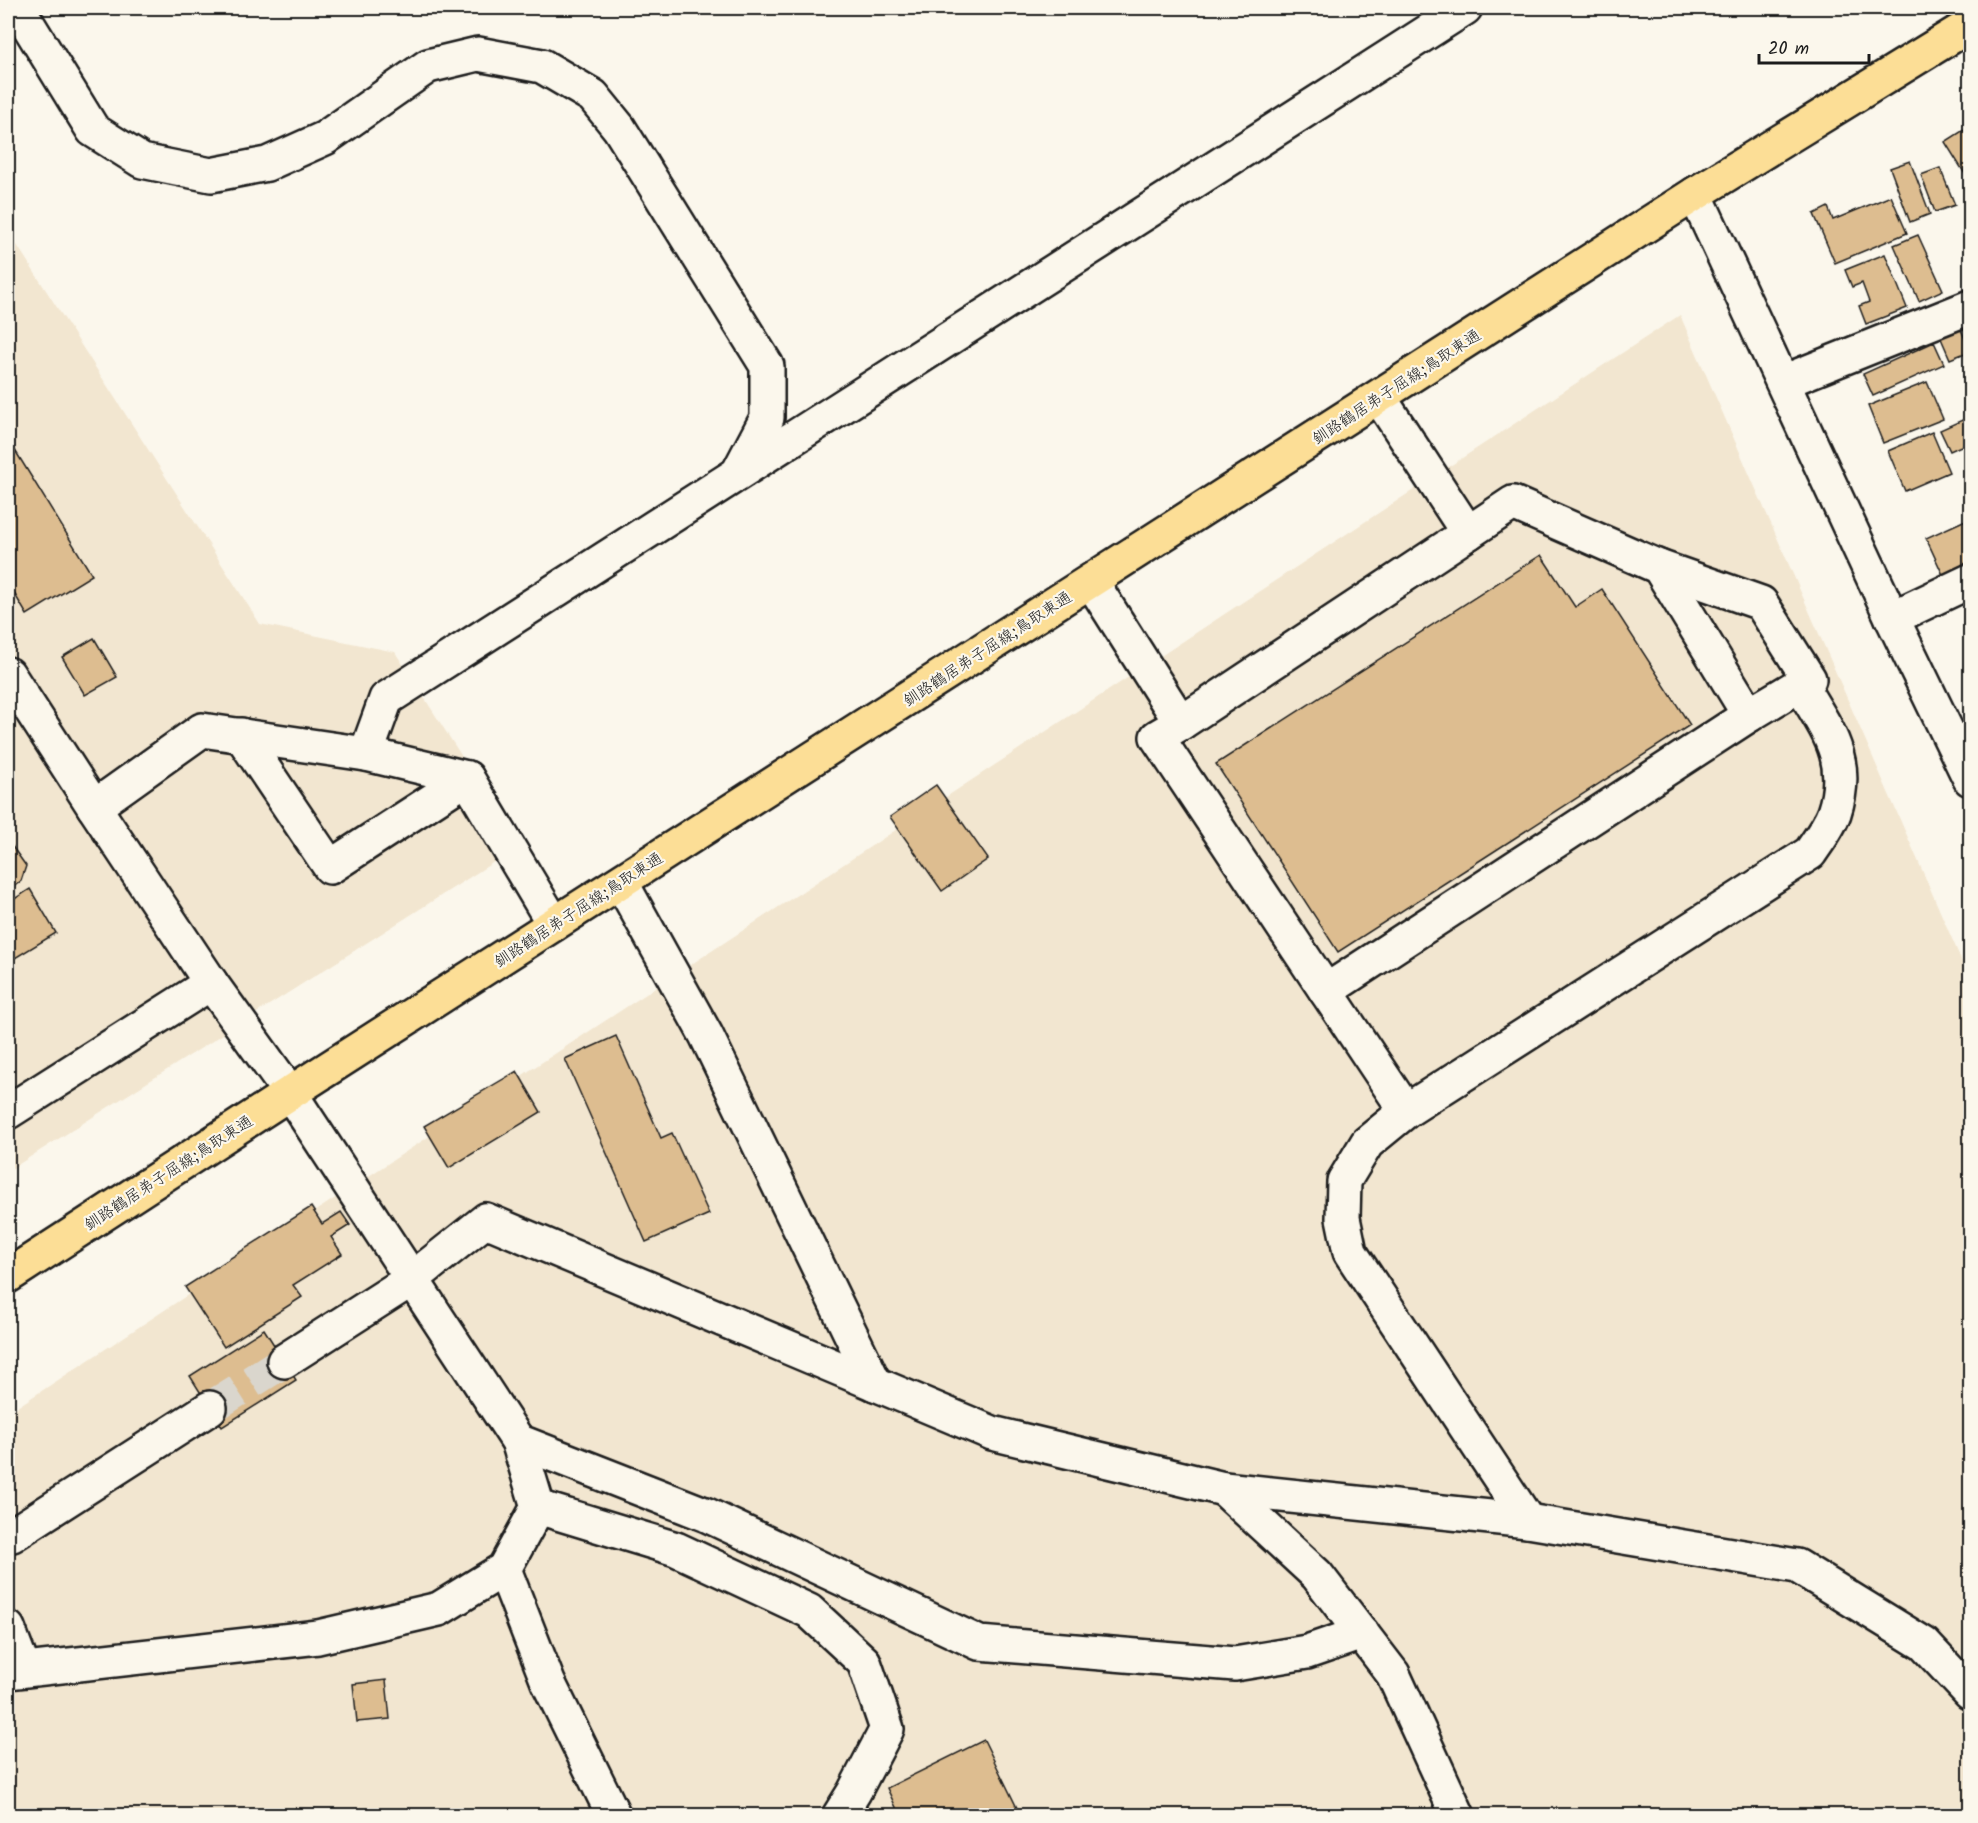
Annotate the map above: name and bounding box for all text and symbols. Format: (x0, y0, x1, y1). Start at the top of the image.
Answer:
scale bar (1759, 27, 1868, 65)
text: 20 m (1768, 35, 1809, 64)
street label: 釧路鶴居弟子屈線;鳥取東通 (1307, 323, 1486, 451)
street label: 釧路鶴居弟子屈線;鳥取東通 (898, 585, 1077, 713)
street label: 釧路鶴居弟子屈線;鳥取東通 (489, 846, 668, 974)
street label: 釧路鶴居弟子屈線;鳥取東通 (79, 1109, 258, 1237)

